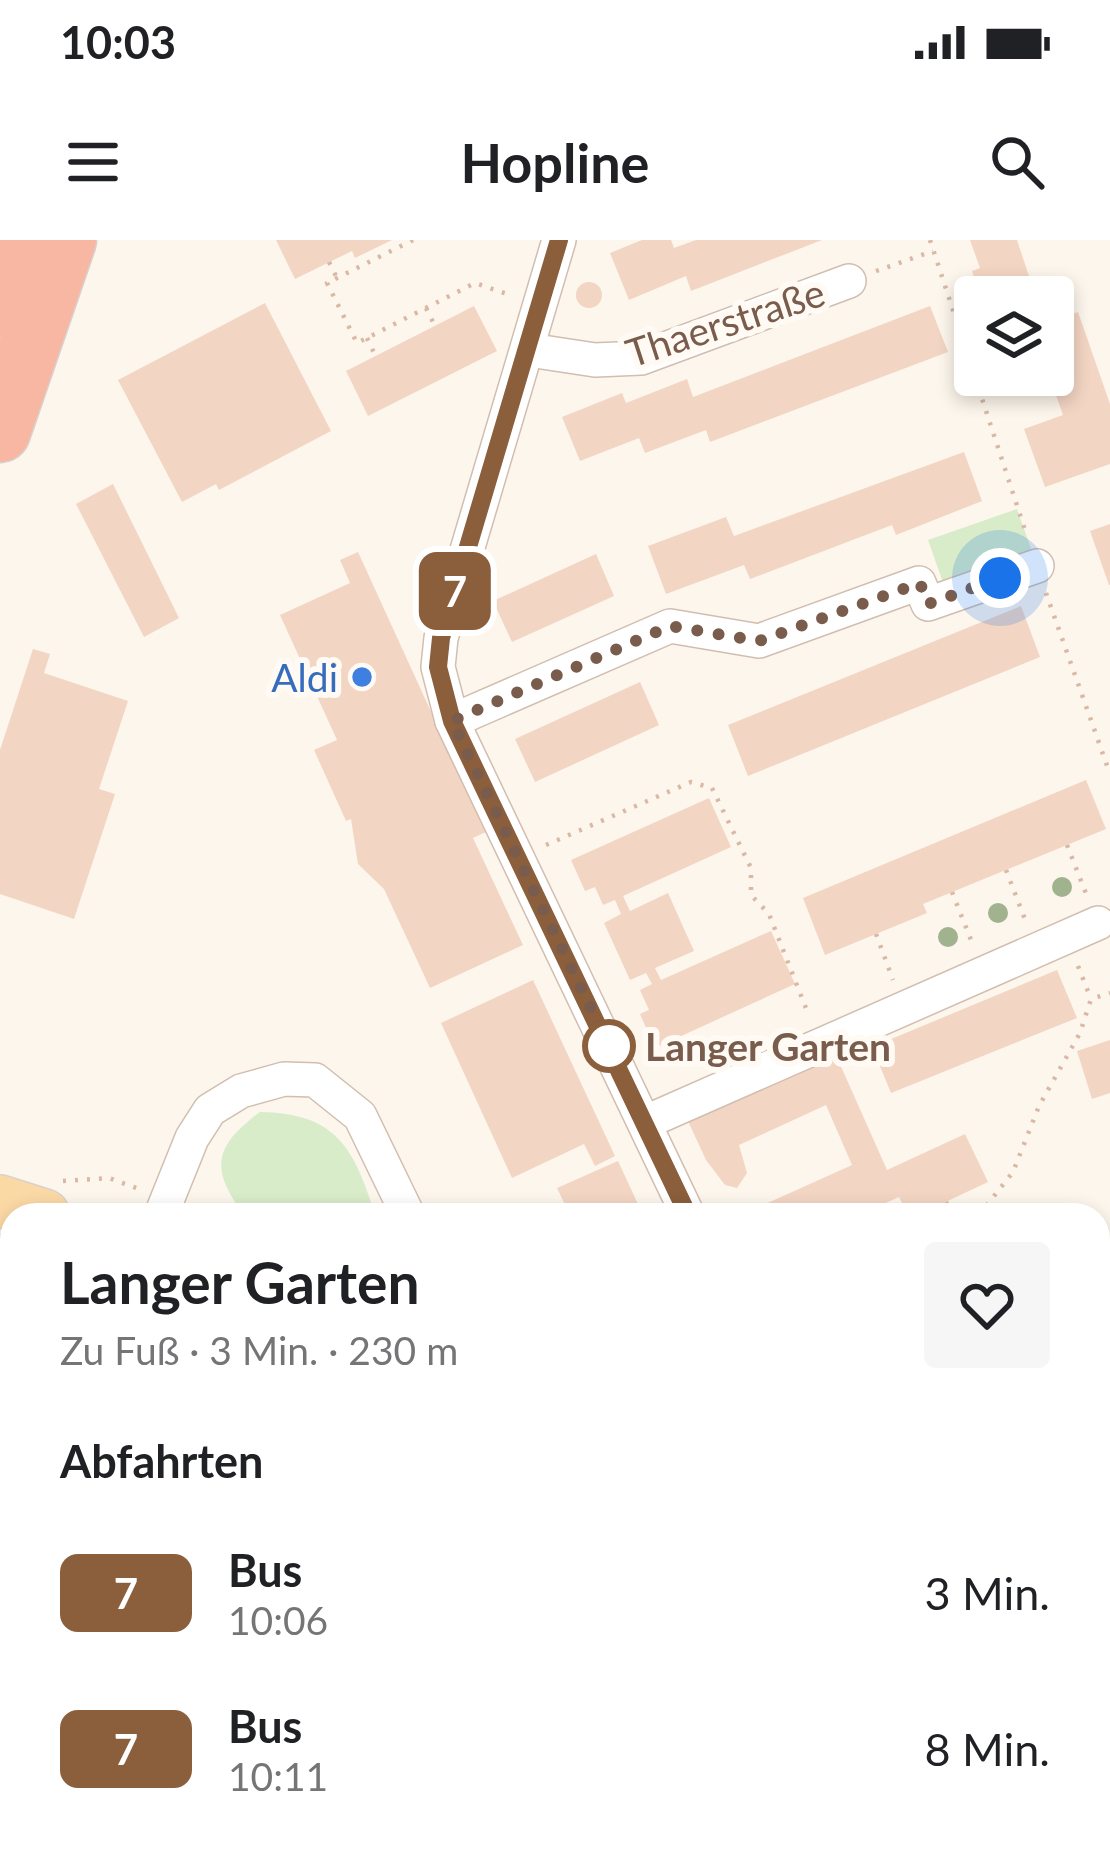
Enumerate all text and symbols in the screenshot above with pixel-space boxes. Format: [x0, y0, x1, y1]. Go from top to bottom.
text: 10:03 [60, 15, 176, 69]
icon: menu [60, 129, 126, 195]
icon: search [984, 129, 1050, 195]
text: Hopline [461, 130, 649, 195]
street label: Thaerstraße [620, 268, 830, 376]
map controls [954, 276, 1074, 396]
button: layers [954, 276, 1074, 396]
your location [970, 548, 1030, 608]
line badge: 7 [416, 552, 494, 630]
text: 7 [443, 566, 467, 616]
place label: Aldi [271, 654, 338, 700]
marker: Aldi [349, 664, 375, 690]
marker: Langer Garten [584, 1021, 634, 1071]
place label: Langer Garten [645, 1023, 891, 1069]
button: heart [924, 1242, 1050, 1368]
text: Langer Garten [60, 1248, 420, 1316]
text: Zu Fuß · 3 Min. · 230 m [60, 1327, 458, 1373]
text: Abfahrten [60, 1434, 263, 1488]
text: Bus [228, 1543, 302, 1597]
text: 3 Min. [924, 1566, 1050, 1620]
text: 7 [114, 1568, 138, 1618]
text: 10:06 [228, 1597, 328, 1643]
text: Bus [228, 1699, 302, 1753]
text: 8 Min. [924, 1722, 1050, 1776]
text: 7 [114, 1724, 138, 1774]
text: 10:11 [228, 1753, 328, 1799]

